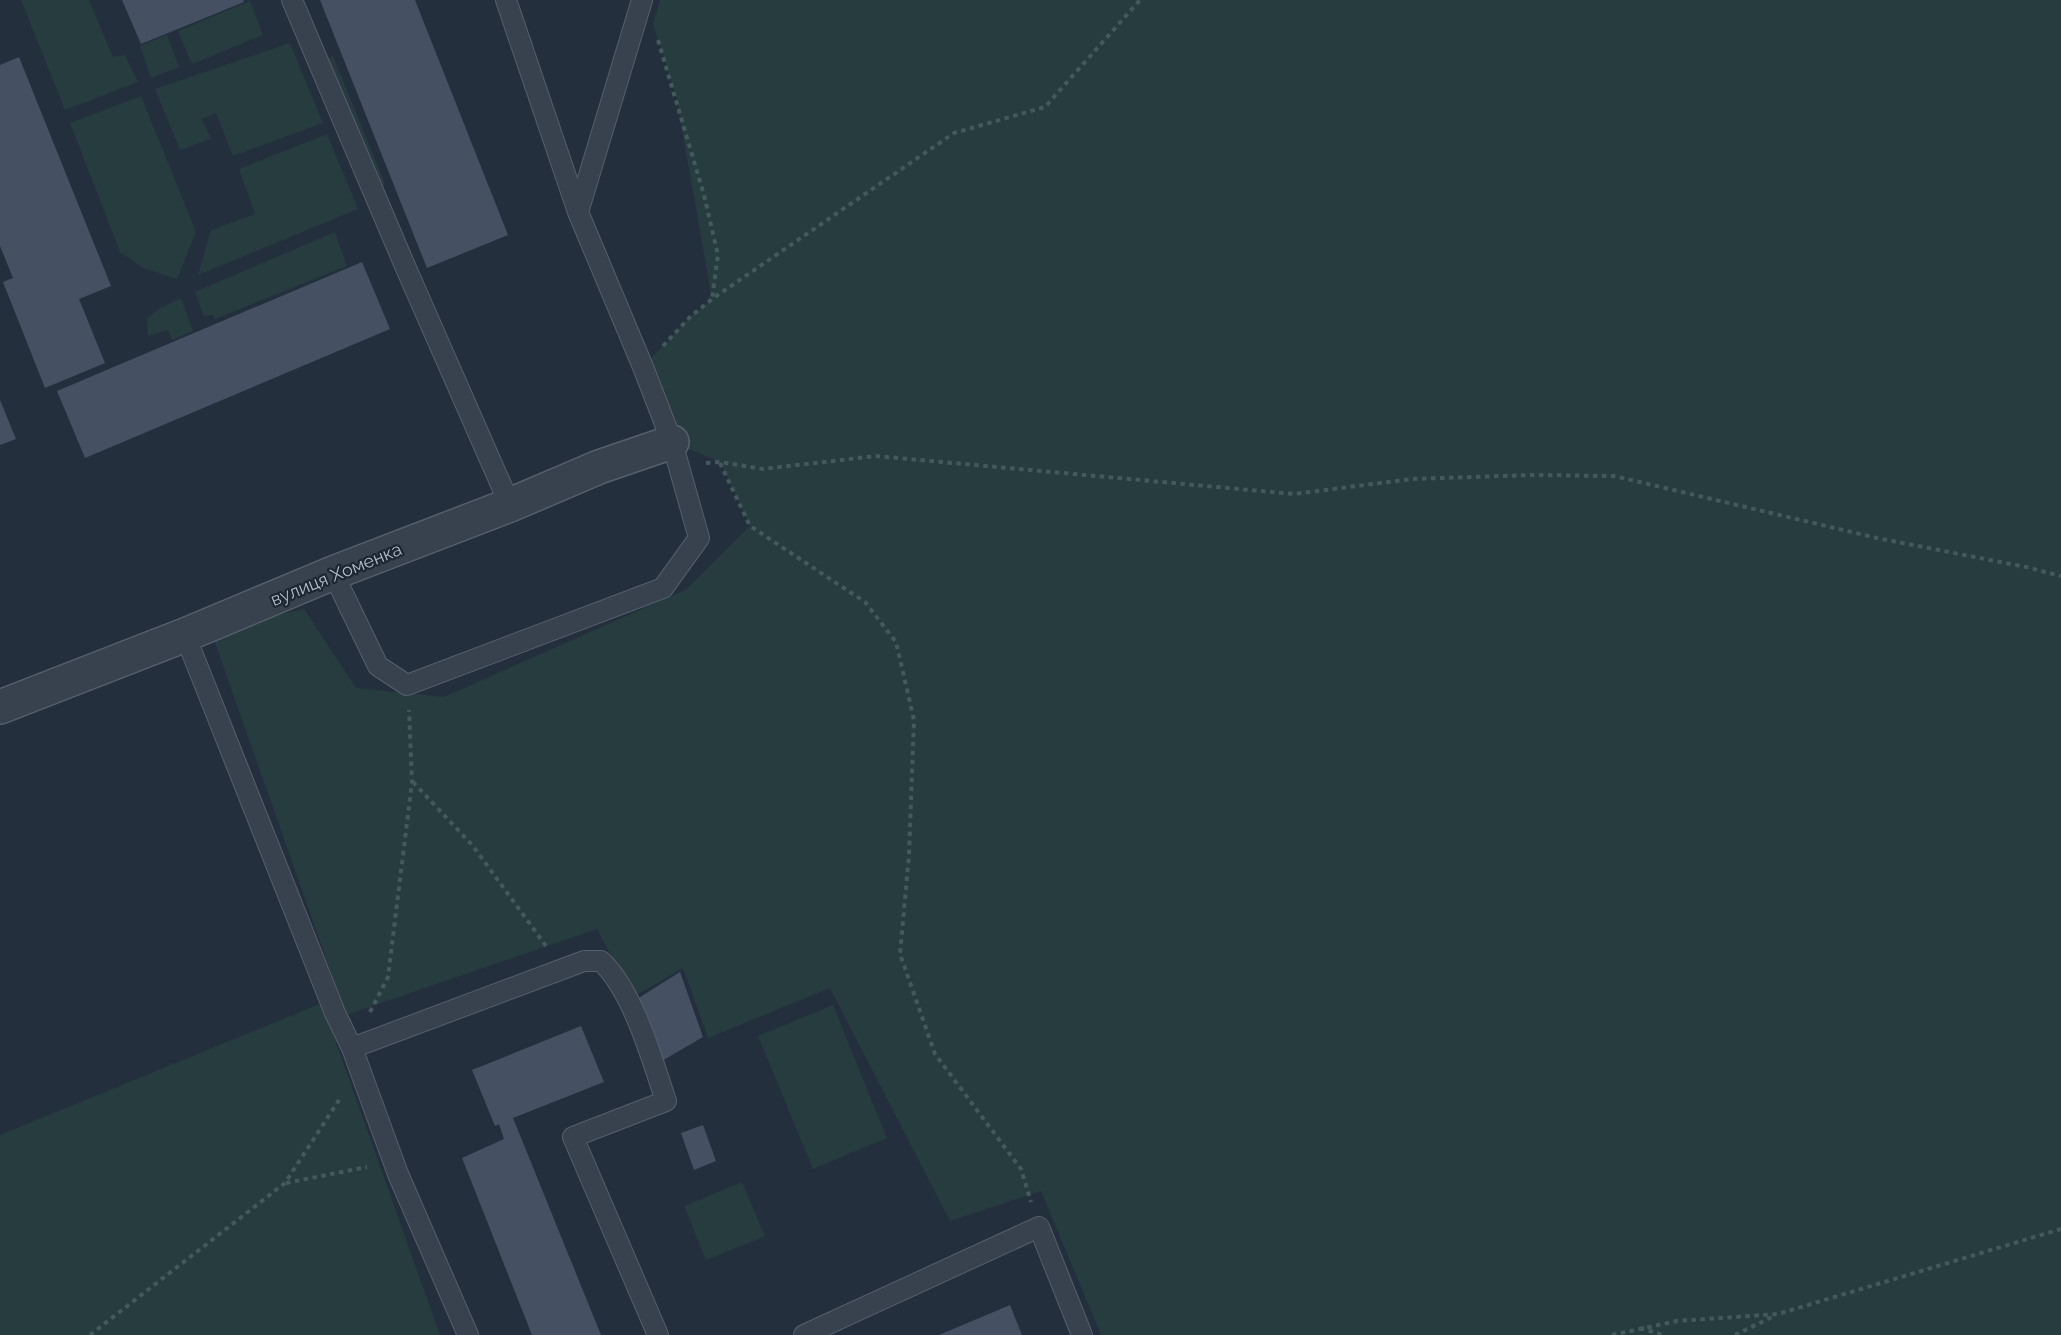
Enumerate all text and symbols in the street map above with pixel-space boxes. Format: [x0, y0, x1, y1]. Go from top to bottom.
street label: вулиця Хоменка [267, 538, 405, 610]

